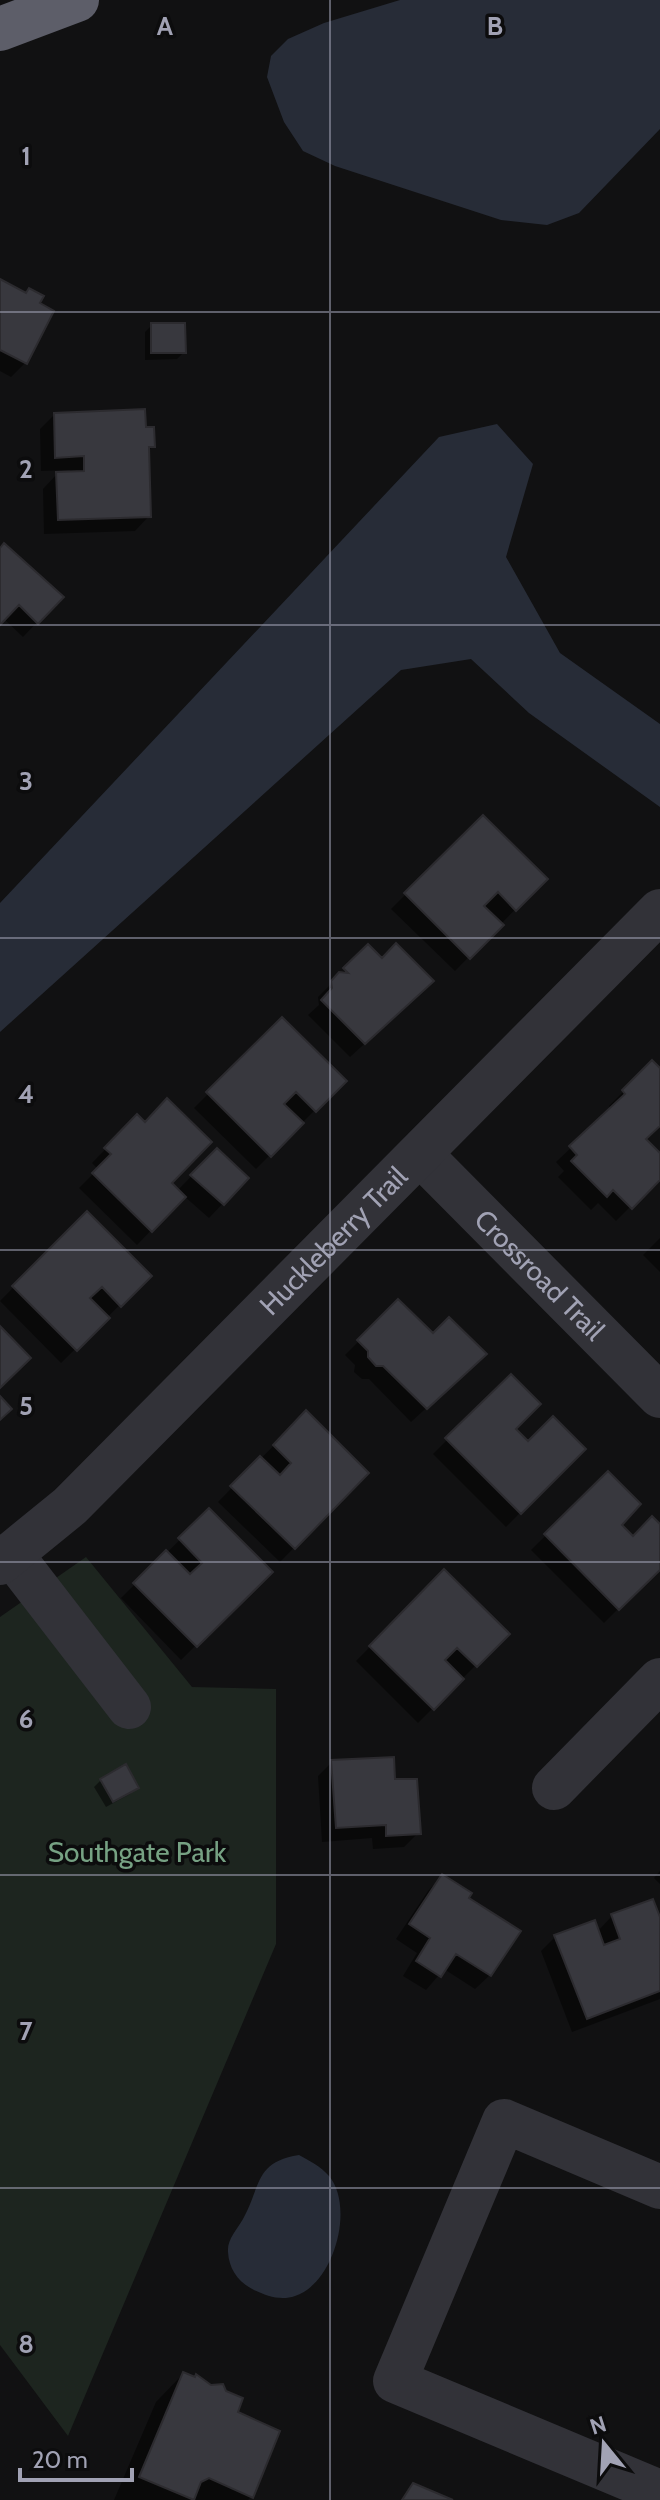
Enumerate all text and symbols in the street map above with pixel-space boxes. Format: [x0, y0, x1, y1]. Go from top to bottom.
text: A [157, 10, 174, 42]
text: B [487, 10, 503, 42]
text: 1 [21, 140, 31, 172]
text: 2 [19, 453, 33, 485]
text: 3 [19, 765, 33, 797]
text: 4 [18, 1078, 34, 1110]
street label: Huckleberry Trail [252, 1159, 414, 1322]
street label: Crossroad Trail [468, 1202, 612, 1347]
text: 5 [19, 1390, 33, 1422]
text: 6 [19, 1703, 33, 1735]
park label: Southgate Park [48, 1835, 227, 1869]
text: 7 [19, 2015, 33, 2047]
text: 8 [18, 2328, 34, 2360]
north arrow [564, 2404, 644, 2484]
text: N [586, 2410, 610, 2441]
scale bar [20, 2432, 132, 2482]
text: 20 m [32, 2445, 88, 2474]

